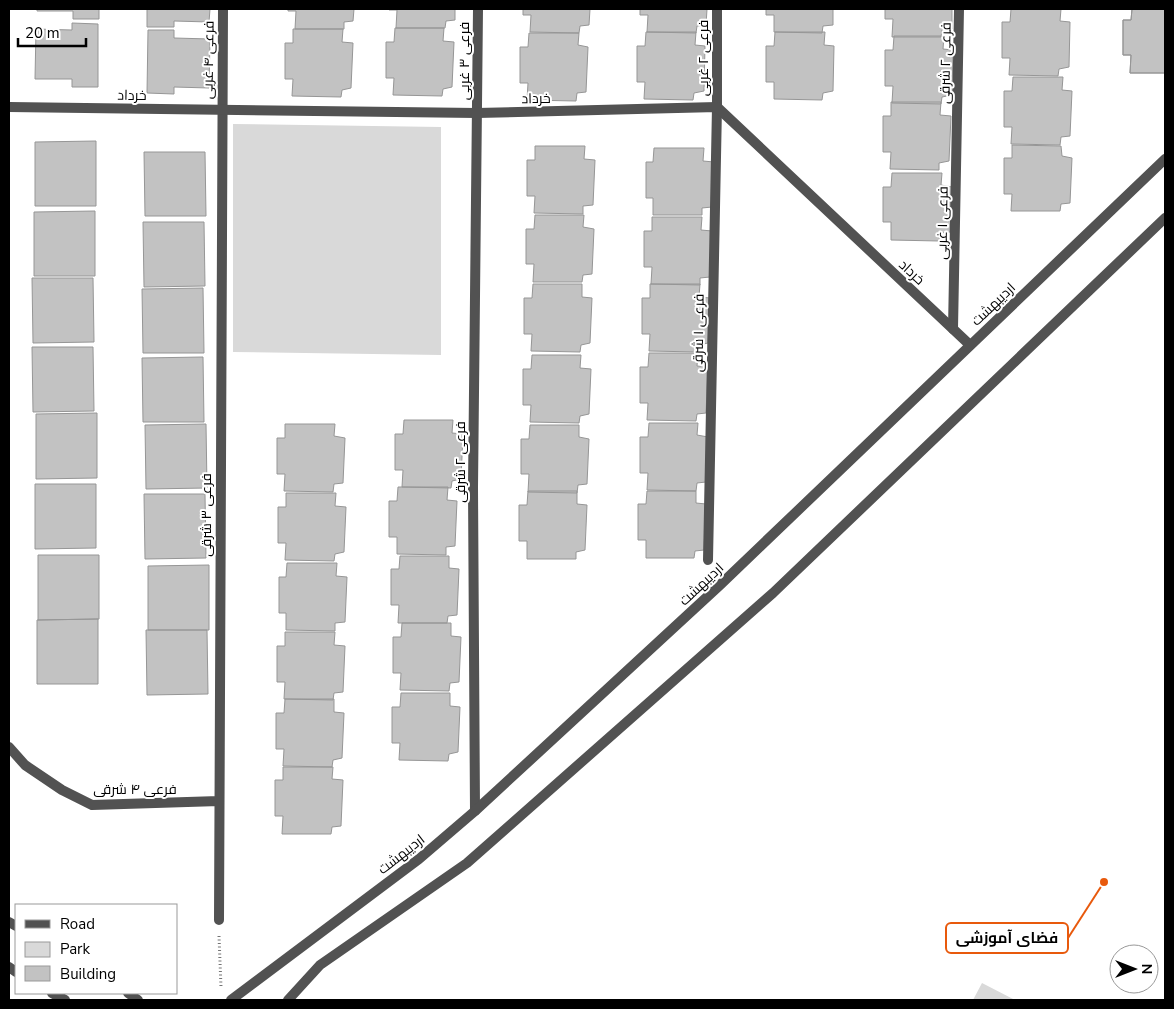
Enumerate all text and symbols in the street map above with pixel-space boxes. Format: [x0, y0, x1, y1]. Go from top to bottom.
scale bar [18, 15, 85, 47]
street label: فرعی ۲ غربی [694, 20, 713, 96]
street label: فرعی ۴ غربی [198, 21, 219, 99]
street label: فرعی ۳ غربی [455, 22, 474, 100]
street label: فرعی ۲ شرقی [935, 22, 956, 104]
text: 20 m [25, 23, 60, 43]
street label: خرداد [117, 86, 147, 105]
street label: خرداد [521, 89, 551, 108]
street label: فرعی ۱ غربی [932, 186, 953, 260]
street label: خرداد [894, 255, 929, 289]
street label: اردیبهشت [967, 278, 1020, 330]
street label: فرعی ۱ شرقی [688, 294, 709, 372]
street label: فرعی ۲ شرقی [451, 421, 470, 503]
street label: فرعی ۳ شرقی [197, 473, 216, 557]
street label: اردیبهشت [675, 559, 728, 610]
street label: فرعی ۴ شرقی [93, 780, 177, 799]
street label: اردیبهشت [374, 830, 429, 879]
legend [15, 904, 178, 994]
text: Road [60, 914, 95, 934]
callout: فضای آموزشی [946, 923, 1068, 953]
text: فضای آموزشی [956, 928, 1058, 948]
text: Park [60, 939, 90, 959]
north arrow [1109, 944, 1159, 994]
text: Building [60, 964, 116, 984]
text: N [1137, 964, 1156, 974]

